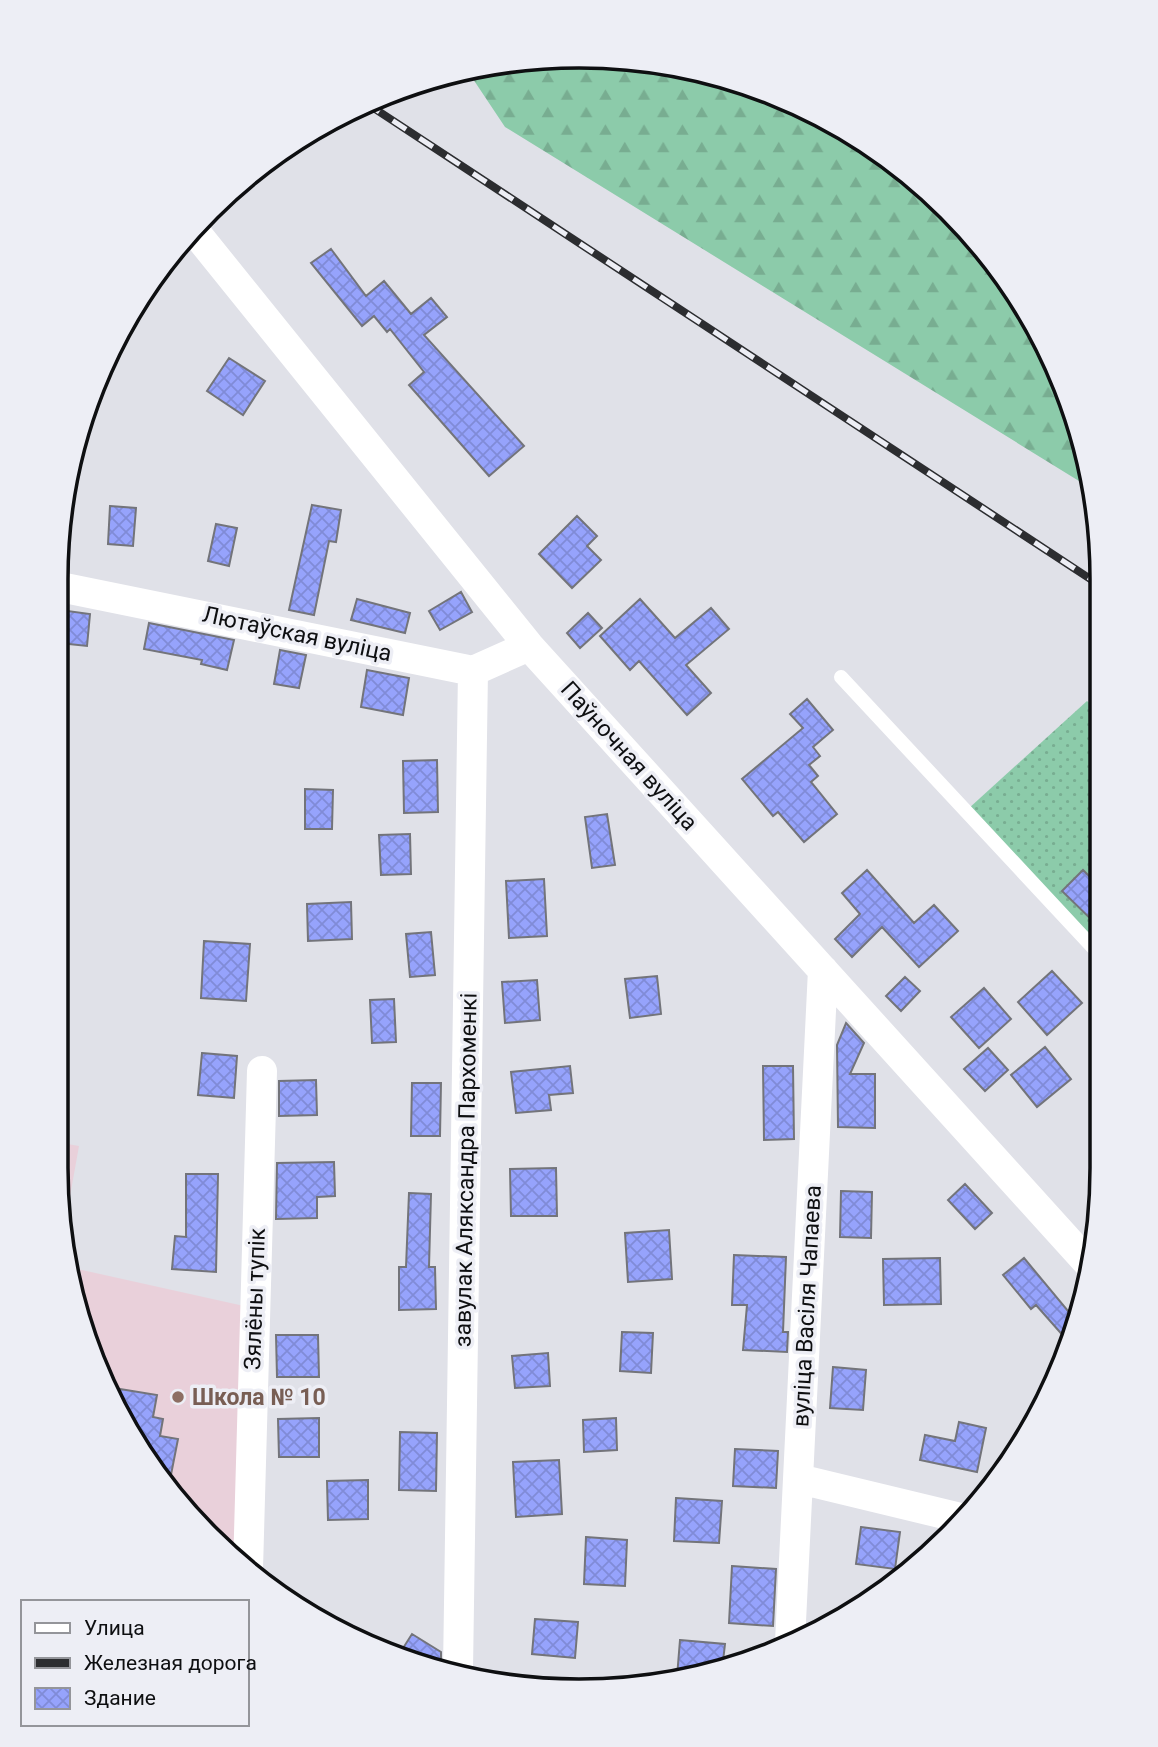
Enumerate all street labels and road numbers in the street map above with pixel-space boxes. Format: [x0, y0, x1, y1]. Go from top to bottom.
street label: Лютаўская вуліца [200, 601, 394, 667]
street label: Паўночная вуліца [555, 676, 703, 836]
street label: завулак Аляксандра Пархоменкі [449, 993, 483, 1347]
street label: вуліца Васіля Чапаева [787, 1184, 827, 1428]
street label: Зялёны тупік [239, 1227, 271, 1370]

